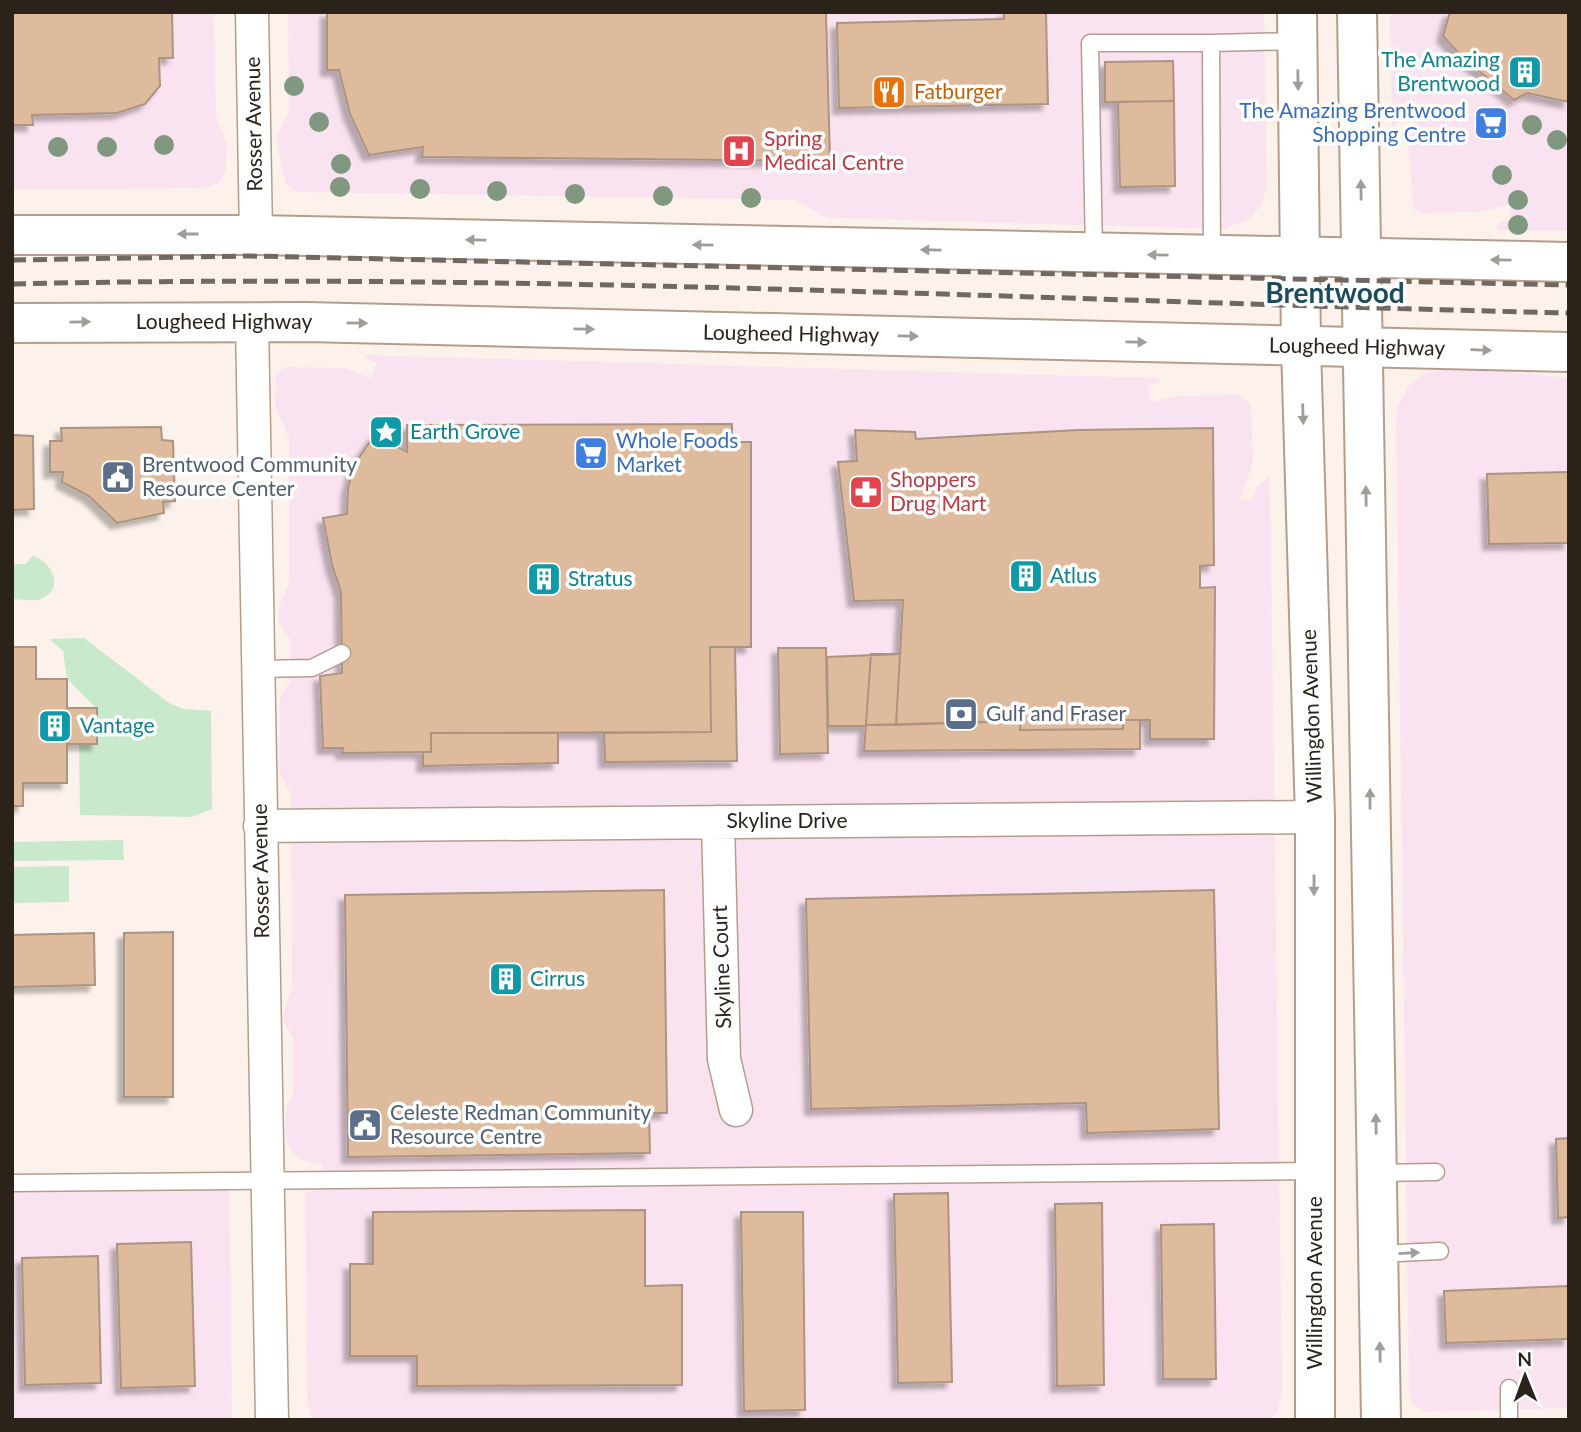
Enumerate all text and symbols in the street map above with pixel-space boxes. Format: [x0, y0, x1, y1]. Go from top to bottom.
place label: The Amazing Brentwood [1381, 46, 1500, 95]
building icon: The Amazing Brentwood [1506, 53, 1544, 91]
street label: Rosser Avenue [239, 56, 266, 192]
one-way arrow [1292, 70, 1304, 92]
restaurant icon: Fatburger [870, 73, 908, 111]
place label: Fatburger [914, 78, 1003, 103]
place label: The Amazing Brentwood Shopping Centre [1239, 97, 1466, 146]
supermarket icon: The Amazing Brentwood Shopping Centre [1472, 104, 1510, 142]
place label: Spring Medical Centre [764, 125, 904, 174]
hospital icon: Spring Medical Centre [720, 132, 758, 170]
one-way arrow [1355, 179, 1367, 201]
one-way arrow [177, 228, 199, 240]
one-way arrow [465, 234, 487, 246]
one-way arrow [692, 239, 714, 250]
one-way arrow [919, 244, 941, 256]
one-way arrow [1147, 249, 1169, 261]
one-way arrow [1489, 255, 1511, 266]
district label: Brentwood [1265, 275, 1405, 309]
street label: Lougheed Highway [136, 308, 312, 333]
one-way arrow [70, 317, 92, 328]
one-way arrow [346, 317, 368, 329]
street label: Lougheed Highway [703, 318, 880, 347]
one-way arrow [574, 323, 596, 334]
one-way arrow [897, 331, 919, 342]
street label: Lougheed Highway [1269, 331, 1446, 360]
one-way arrow [1125, 336, 1147, 347]
one-way arrow [1471, 344, 1493, 355]
one-way arrow [1297, 403, 1309, 425]
place icon: Earth Grove [367, 413, 405, 451]
place label: Earth Grove [410, 418, 520, 443]
place label: Whole Foods Market [616, 427, 738, 476]
supermarket icon: Whole Foods Market [572, 434, 610, 472]
place label: Brentwood Community Resource Center [142, 451, 357, 500]
public building icon: Brentwood Community Resource Center [99, 458, 137, 496]
place label: Shoppers Drug Mart [890, 466, 987, 515]
pharmacy icon: Shoppers Drug Mart [847, 473, 885, 511]
one-way arrow [1361, 484, 1372, 506]
building icon: Atlus [1007, 557, 1045, 595]
building icon: Stratus [525, 560, 563, 598]
place label: Atlus [1050, 562, 1097, 587]
place label: Stratus [568, 565, 633, 590]
street label: Willingdon Avenue [1295, 629, 1326, 803]
bank icon: Gulf and Fraser [942, 695, 980, 733]
place label: Gulf and Fraser [986, 700, 1127, 725]
building icon: Vantage [36, 707, 74, 745]
place label: Vantage [80, 712, 155, 737]
one-way arrow [1364, 788, 1376, 810]
street label: Rosser Avenue [246, 803, 273, 939]
street label: Skyline Drive [727, 807, 847, 832]
one-way arrow [1308, 874, 1320, 896]
street label: Skyline Court [706, 904, 735, 1029]
building icon: Cirrus [487, 960, 525, 998]
place label: Cirrus [530, 965, 585, 990]
place label: Celeste Redman Community Resource Centre [390, 1099, 651, 1148]
public building icon: Celeste Redman Community Resource Centre [346, 1106, 384, 1144]
one-way arrow [1370, 1113, 1382, 1135]
street label: Willingdon Avenue [1301, 1196, 1326, 1370]
one-way arrow [1399, 1247, 1421, 1258]
one-way arrow [1374, 1340, 1386, 1362]
north arrow [1490, 1341, 1560, 1411]
text: N [1517, 1347, 1532, 1370]

